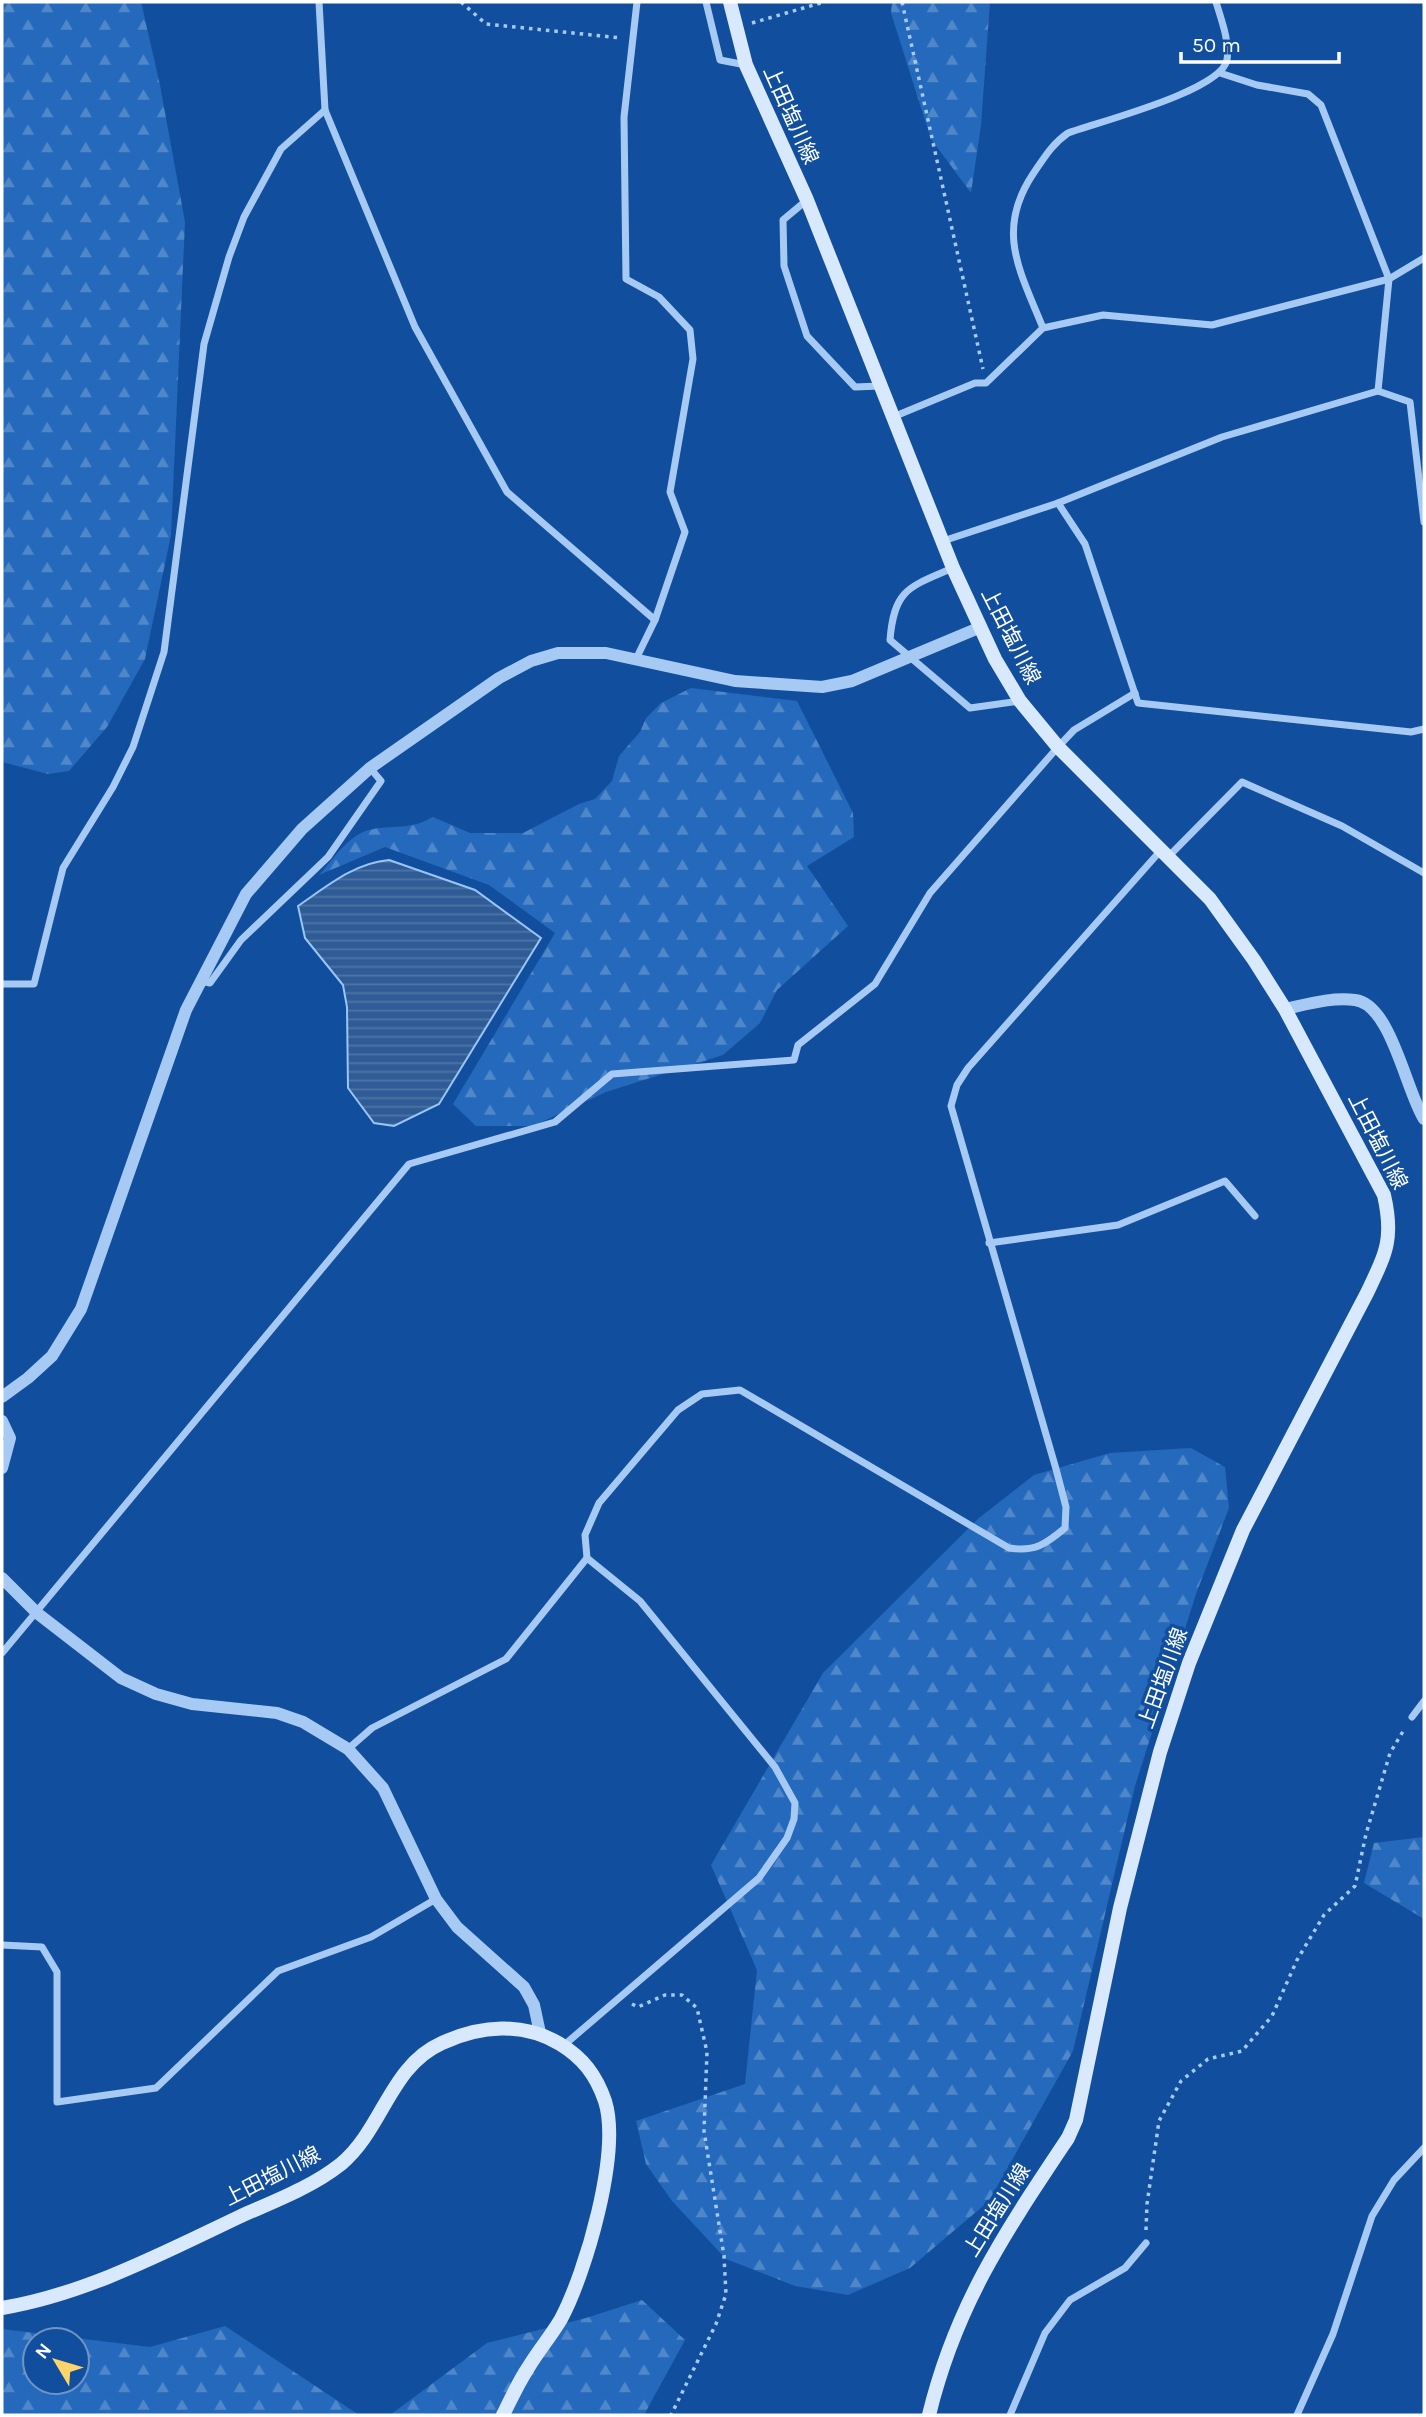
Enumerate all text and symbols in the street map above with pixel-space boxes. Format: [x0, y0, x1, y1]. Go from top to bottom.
scale bar [1181, 21, 1338, 65]
text: 50 m [1192, 33, 1241, 57]
street label: 上田塩川線 [759, 62, 823, 168]
street label: 上田塩川線 [976, 584, 1046, 688]
street label: 上田塩川線 [1343, 1089, 1413, 1193]
street label: 上田塩川線 [1134, 1625, 1192, 1731]
street label: 上田塩川線 [220, 2141, 324, 2211]
street label: 上田塩川線 [959, 2159, 1035, 2261]
north arrow [21, 2326, 91, 2396]
text: N [31, 2339, 56, 2363]

